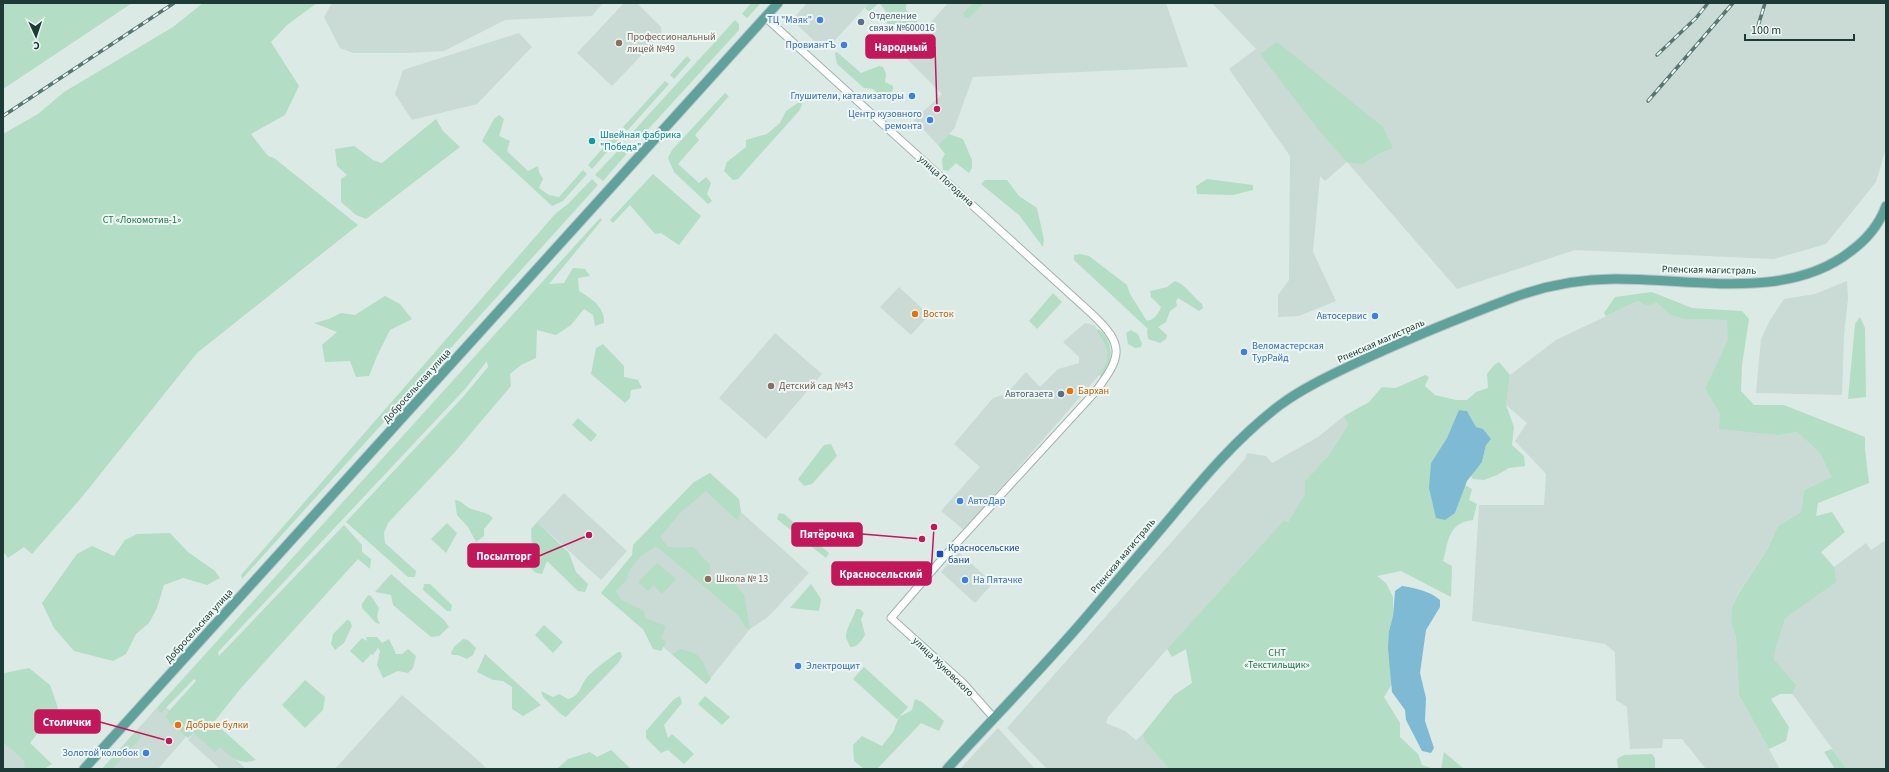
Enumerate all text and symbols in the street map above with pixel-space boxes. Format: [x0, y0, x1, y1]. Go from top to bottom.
place label: Отделение связи №600016 [869, 9, 935, 35]
place label: ТЦ "Маяк" [767, 13, 812, 27]
marker: ТЦ "Маяк" [815, 15, 825, 25]
north arrow [16, 16, 56, 56]
scale bar [1745, 16, 1854, 42]
marker: Отделение связи №600016 [856, 17, 866, 27]
text: 100 m [1751, 22, 1781, 39]
place label: Профессиональный лицей №49 [627, 30, 716, 56]
callout: Народный [866, 35, 935, 58]
text: С [32, 38, 40, 53]
marker: Профессиональный лицей №49 [614, 38, 624, 48]
place label: ПровиантЪ [786, 38, 836, 52]
marker: ПровиантЪ [839, 40, 849, 50]
text: Народный [875, 40, 928, 55]
place label: Глушители, катализаторы [790, 89, 904, 103]
marker: Глушители, катализаторы [907, 91, 917, 101]
place label: Центр кузовного ремонта [848, 107, 922, 133]
marker: Центр кузовного ремонта [925, 115, 935, 125]
place label: Швейная фабрика "Победа" [600, 128, 681, 154]
marker: Швейная фабрика "Победа" [587, 136, 597, 146]
street label: улица Погодина [915, 152, 977, 210]
park label: СТ «Локомотив-1» [103, 213, 181, 227]
street label: Рпенская магистраль [1662, 262, 1756, 278]
place label: Восток [923, 307, 954, 321]
marker: Восток [910, 309, 920, 319]
place label: Автосервис [1317, 309, 1367, 323]
marker: Автосервис [1370, 311, 1380, 321]
street label: Рпенская магистраль [1335, 315, 1427, 367]
place label: Веломастерская ТурРайд [1252, 339, 1324, 365]
street label: Добросельская улица [380, 346, 454, 426]
marker: Веломастерская ТурРайд [1239, 347, 1249, 357]
place label: Детский сад №43 [779, 379, 853, 393]
marker: Детский сад №43 [766, 381, 776, 391]
place label: Бархан [1078, 384, 1109, 398]
marker: Бархан [1065, 386, 1075, 396]
place label: Автогазета [1005, 387, 1053, 401]
marker: Автогазета [1056, 389, 1066, 399]
place label: АвтоДар [968, 494, 1006, 508]
marker: АвтоДар [955, 496, 965, 506]
street label: Рпенская магистраль [1087, 515, 1159, 597]
callout: Пятёрочка [792, 523, 862, 546]
text: Пятёрочка [800, 527, 854, 542]
place label: Красносельские бани [948, 541, 1020, 567]
callout: Посылторг [468, 544, 539, 567]
text: Посылторг [476, 549, 532, 564]
marker: Красносельские бани [935, 549, 945, 559]
callout: Красносельский [832, 562, 931, 585]
text: Красносельский [840, 567, 922, 582]
place label: Школа № 13 [716, 572, 768, 586]
place label: На Пятачке [973, 573, 1022, 587]
marker: Школа № 13 [703, 574, 713, 584]
marker: На Пятачке [960, 575, 970, 585]
street label: Добросельская улица [162, 586, 236, 666]
street label: улица Жуковского [909, 634, 977, 700]
park label: СНТ «Текстильщик» [1244, 646, 1310, 672]
place label: Электрощит [806, 659, 861, 673]
marker: Электрощит [793, 661, 803, 671]
callout: Столички [35, 710, 100, 733]
text: Столички [43, 715, 91, 730]
place label: Добрые булки [186, 718, 248, 732]
marker: Добрые булки [173, 720, 183, 730]
place label: Золотой колобок [62, 746, 138, 760]
marker: Золотой колобок [141, 748, 151, 758]

